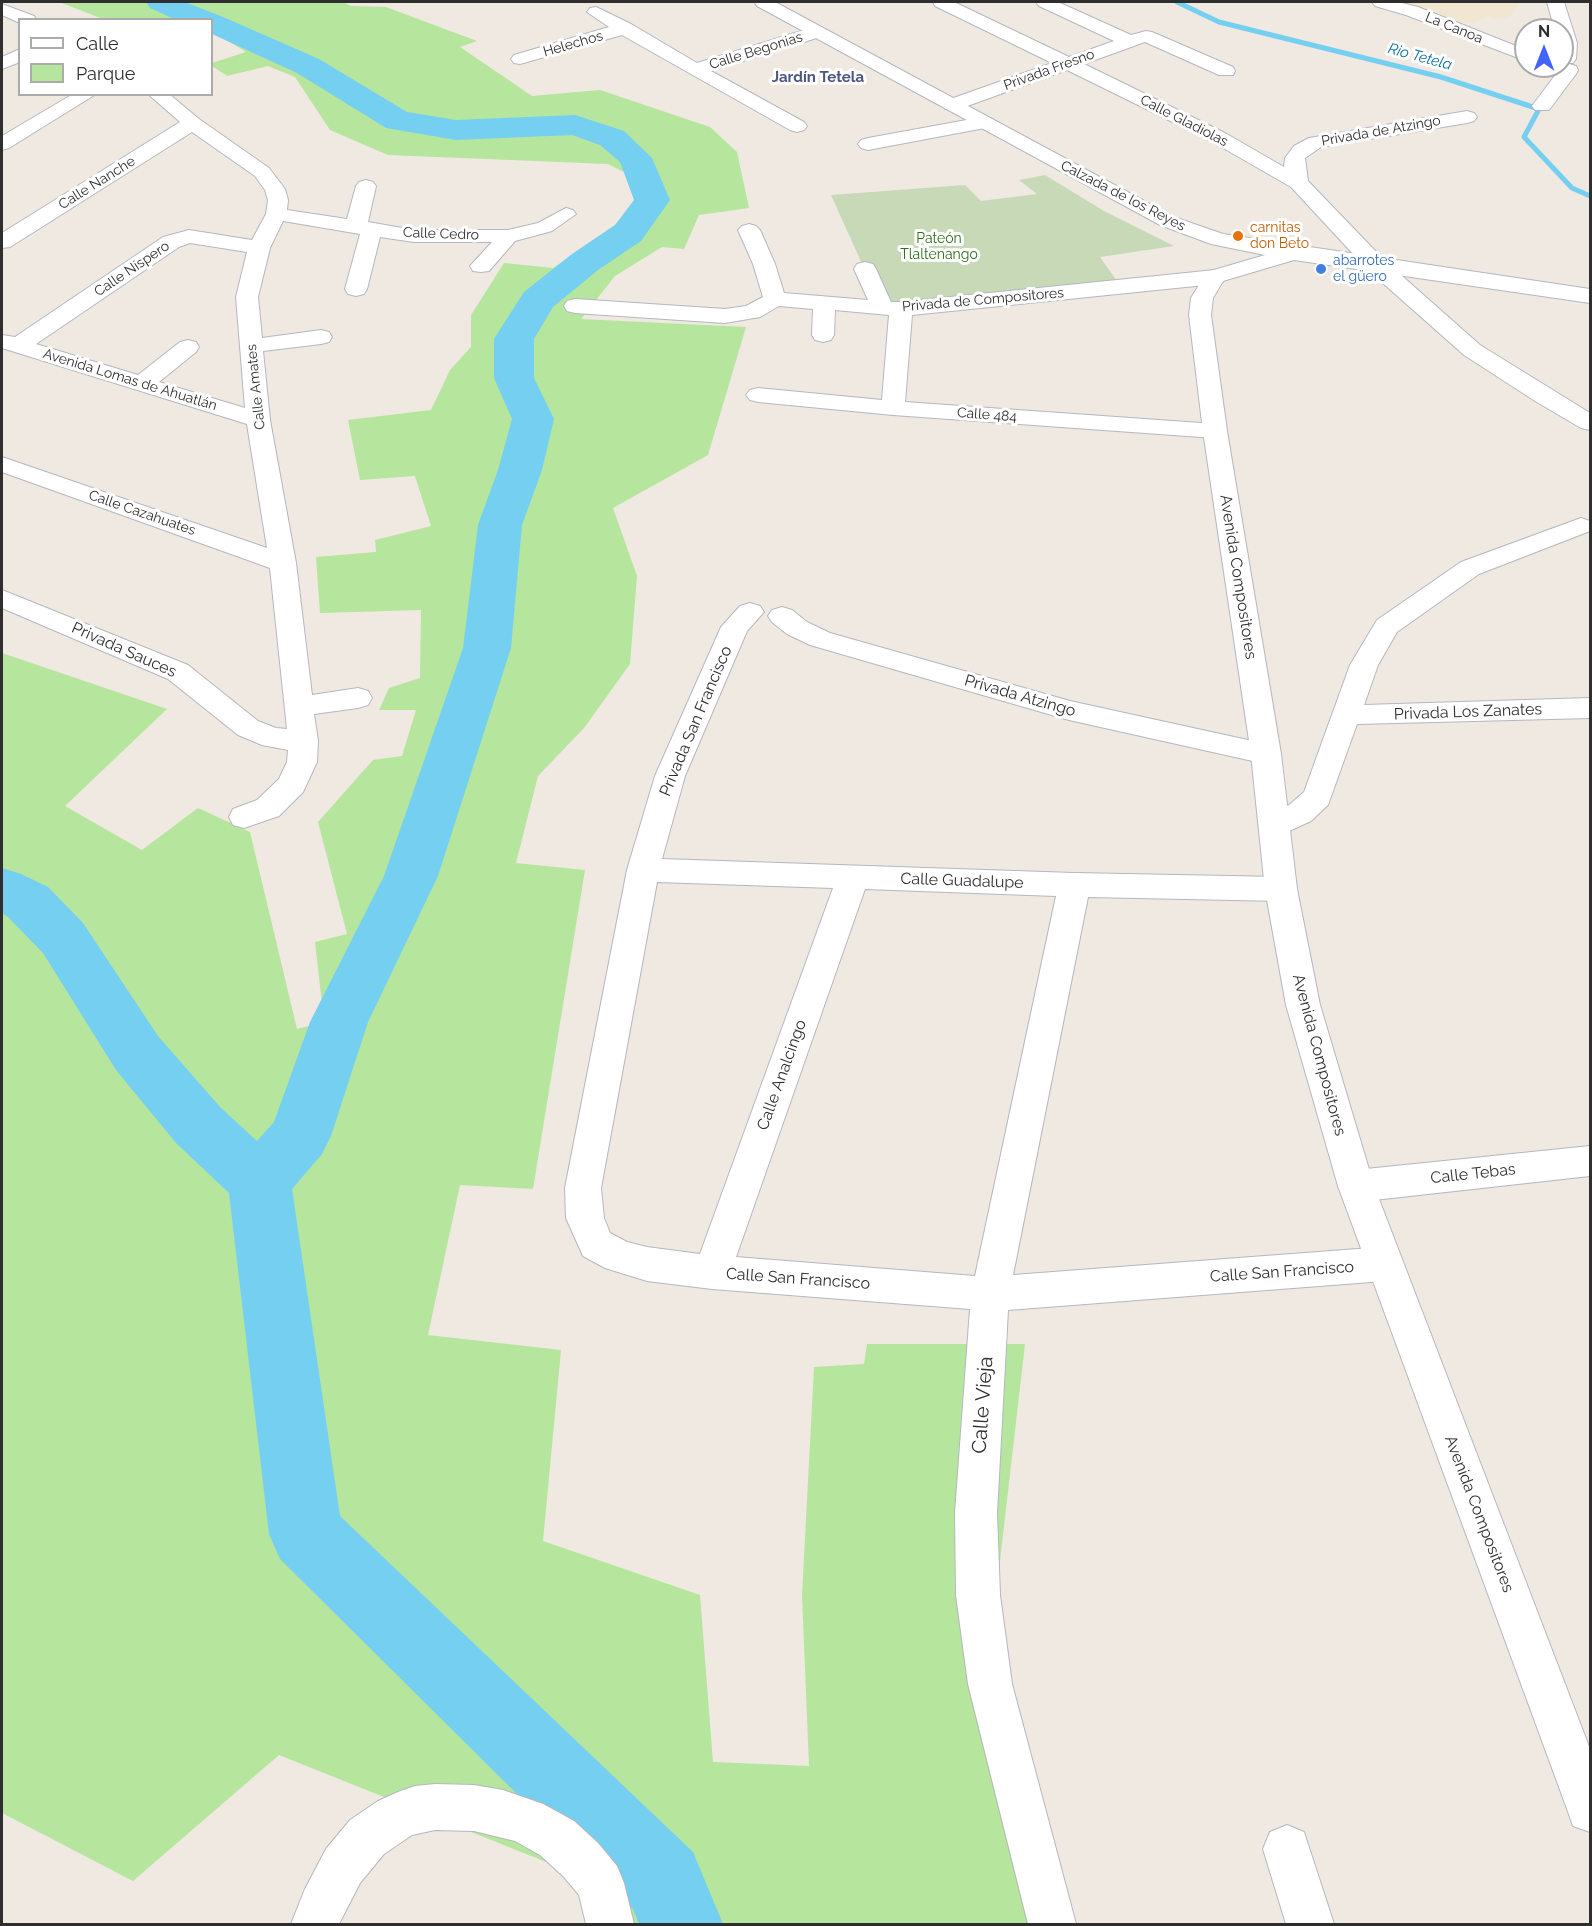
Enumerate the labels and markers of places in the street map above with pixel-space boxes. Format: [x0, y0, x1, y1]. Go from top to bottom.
place label: carnitas don Beto [1250, 220, 1309, 252]
marker: carnitas don Beto [1231, 229, 1245, 243]
place label: abarrotes el güero [1333, 253, 1394, 286]
marker: abarrotes el güero [1314, 262, 1328, 276]

